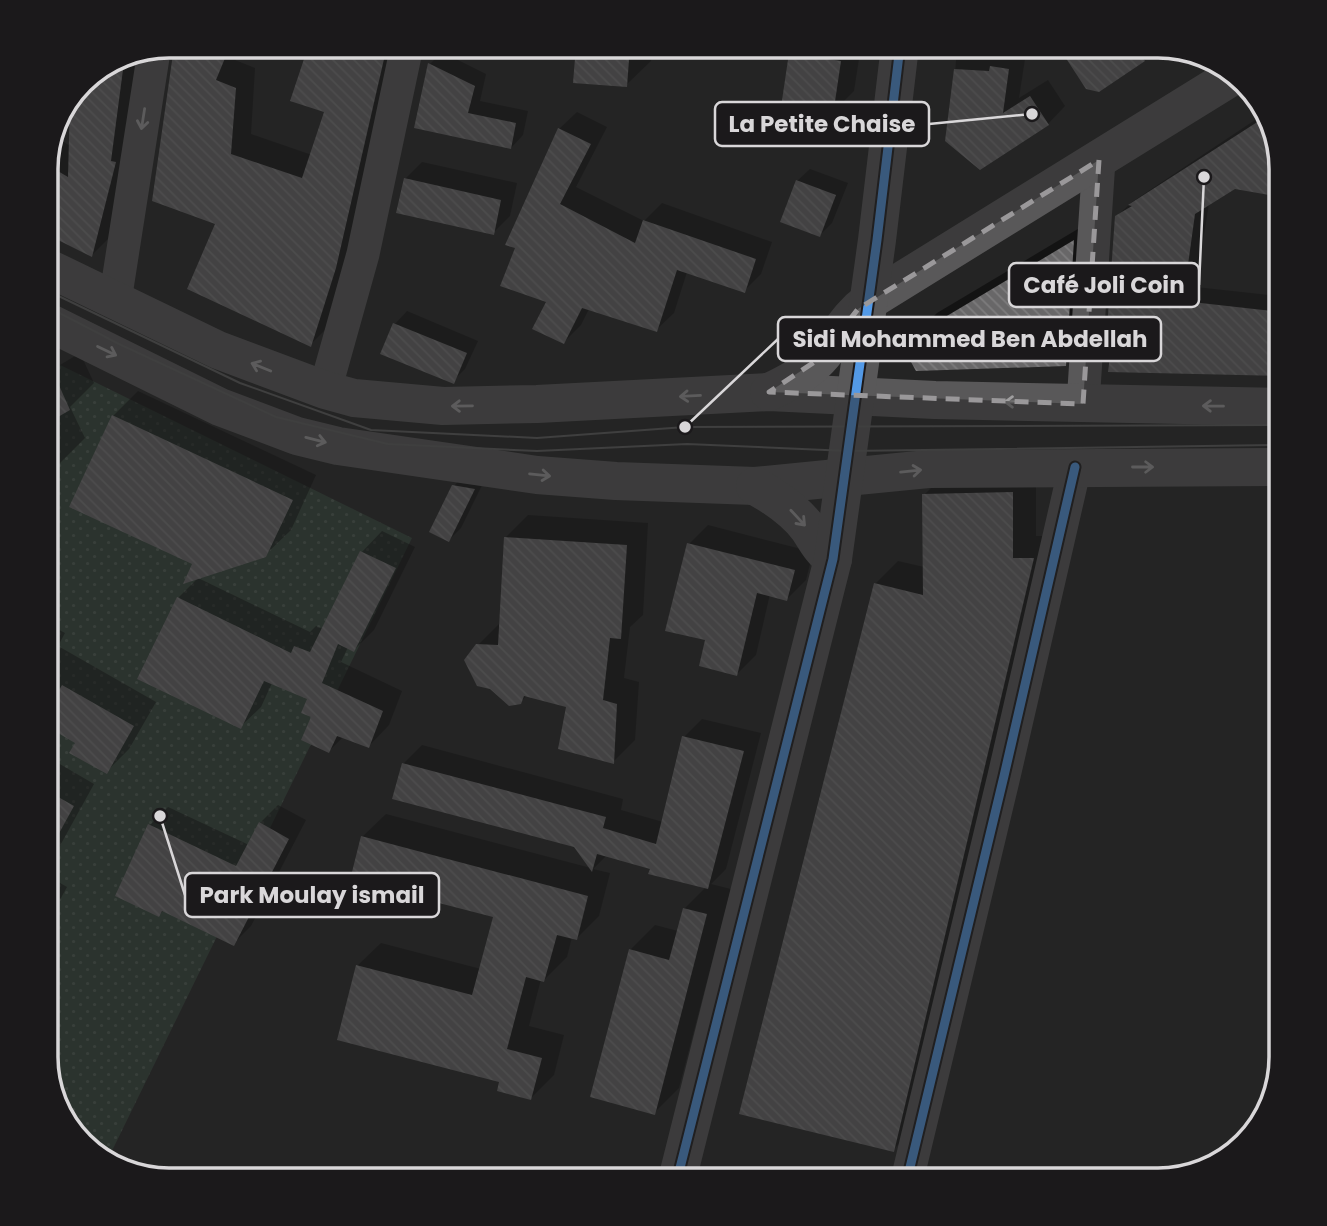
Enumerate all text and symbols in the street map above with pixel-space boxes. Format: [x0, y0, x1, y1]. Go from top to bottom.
callout: La Petite Chaise [715, 102, 929, 146]
one-way arrow [136, 107, 149, 130]
text: La Petite Chaise [729, 108, 915, 140]
callout: Café Joli Coin [1009, 263, 1199, 307]
text: Café Joli Coin [1023, 269, 1185, 301]
callout: Sidi Mohammed Ben Abdellah [778, 317, 1161, 361]
text: Sidi Mohammed Ben Abdellah [792, 323, 1148, 355]
one-way arrow [96, 344, 117, 358]
one-way arrow [251, 360, 272, 373]
one-way arrow [678, 389, 701, 402]
one-way arrow [1003, 395, 1026, 409]
one-way arrow [451, 399, 474, 412]
one-way arrow [1202, 399, 1225, 413]
one-way arrow [304, 434, 327, 447]
one-way arrow [1132, 460, 1155, 474]
one-way arrow [899, 464, 922, 477]
one-way arrow [529, 468, 551, 481]
one-way arrow [790, 509, 806, 527]
callout: Park Moulay ismail [185, 873, 439, 917]
text: Park Moulay ismail [199, 879, 425, 911]

